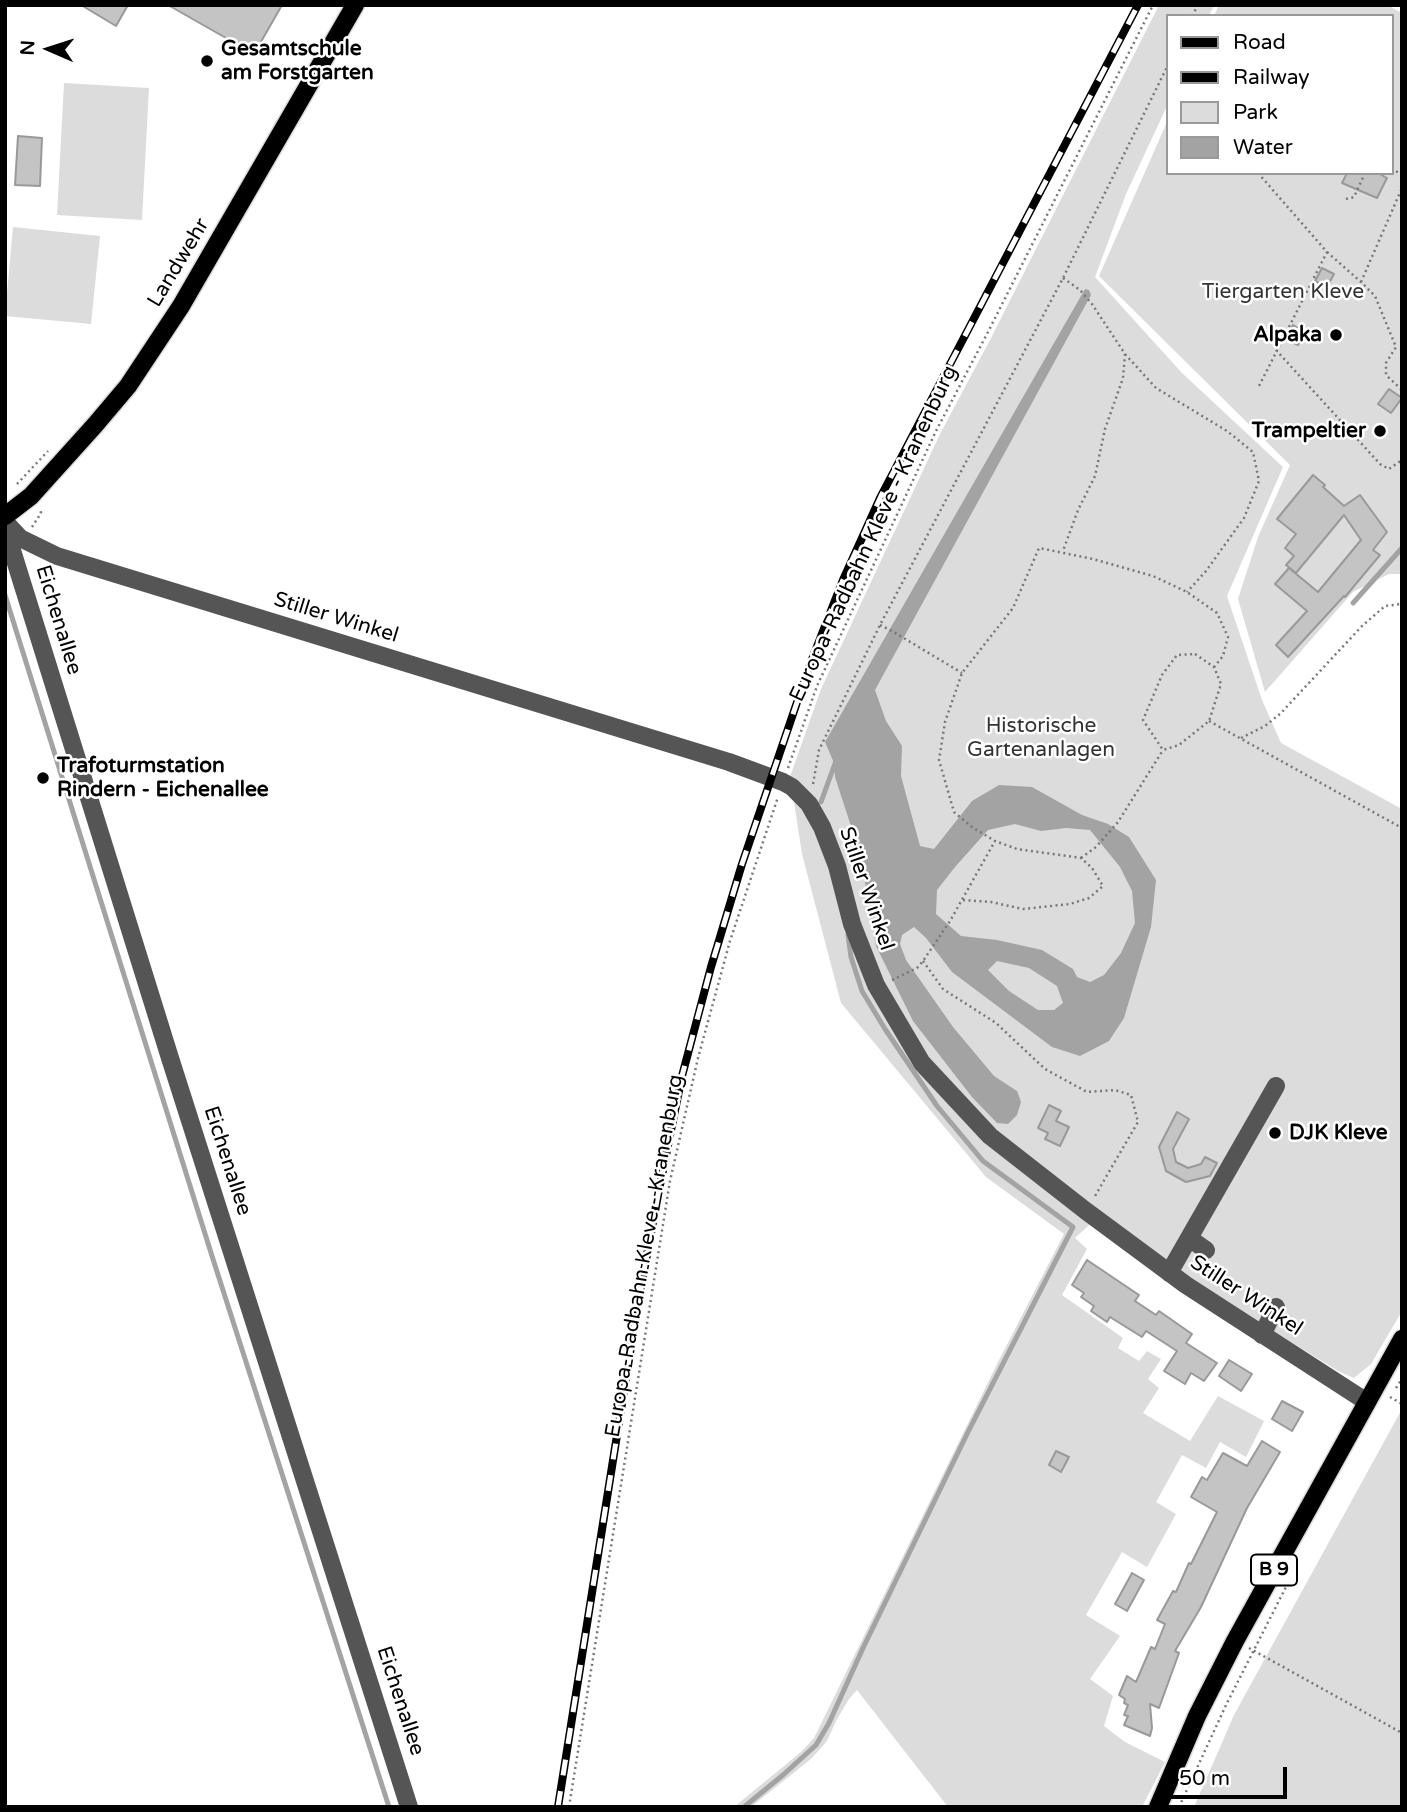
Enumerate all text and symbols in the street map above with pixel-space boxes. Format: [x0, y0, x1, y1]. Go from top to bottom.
north arrow [14, 14, 84, 84]
legend [1166, 14, 1393, 175]
text: Road [1233, 30, 1286, 55]
place label: Gesamtschule am Forstgarten [221, 36, 374, 86]
text: N [17, 40, 39, 56]
marker: Gesamtschule am Forstgarten [199, 53, 215, 69]
text: Railway [1233, 65, 1310, 90]
text: Park [1233, 100, 1278, 125]
text: Water [1233, 135, 1293, 160]
street label: Landwehr [143, 214, 215, 312]
park label: Tiergarten Kleve [1202, 279, 1364, 305]
place label: Alpaka [1253, 322, 1322, 348]
marker: Alpaka [1328, 327, 1344, 343]
street label: Europa-Radbahn Kleve - Kranenburg [785, 362, 963, 706]
place label: Trampeltier [1252, 418, 1366, 444]
marker: Trampeltier [1372, 423, 1388, 439]
street label: Eichenallee [29, 562, 87, 678]
street label: Stiller Winkel [271, 587, 401, 649]
park label: Historische Gartenanlagen [967, 713, 1115, 763]
place label: Trafoturmstation Rindern - Eichenallee [57, 753, 269, 803]
marker: Trafoturmstation Rindern - Eichenallee [35, 770, 51, 786]
street label: Stiller Winkel [833, 824, 899, 954]
street label: Europa-Radbahn Kleve - Kranenburg [601, 1073, 689, 1439]
street label: Eichenallee [198, 1103, 256, 1219]
place label: DJK Kleve [1289, 1120, 1388, 1146]
marker: DJK Kleve [1267, 1125, 1283, 1141]
street label: Stiller Winkel [1185, 1250, 1307, 1342]
road number: B 9 [1251, 1554, 1297, 1586]
street label: Eichenallee [371, 1643, 429, 1759]
scale bar [1169, 1752, 1290, 1796]
text: 50 m [1179, 1766, 1230, 1791]

